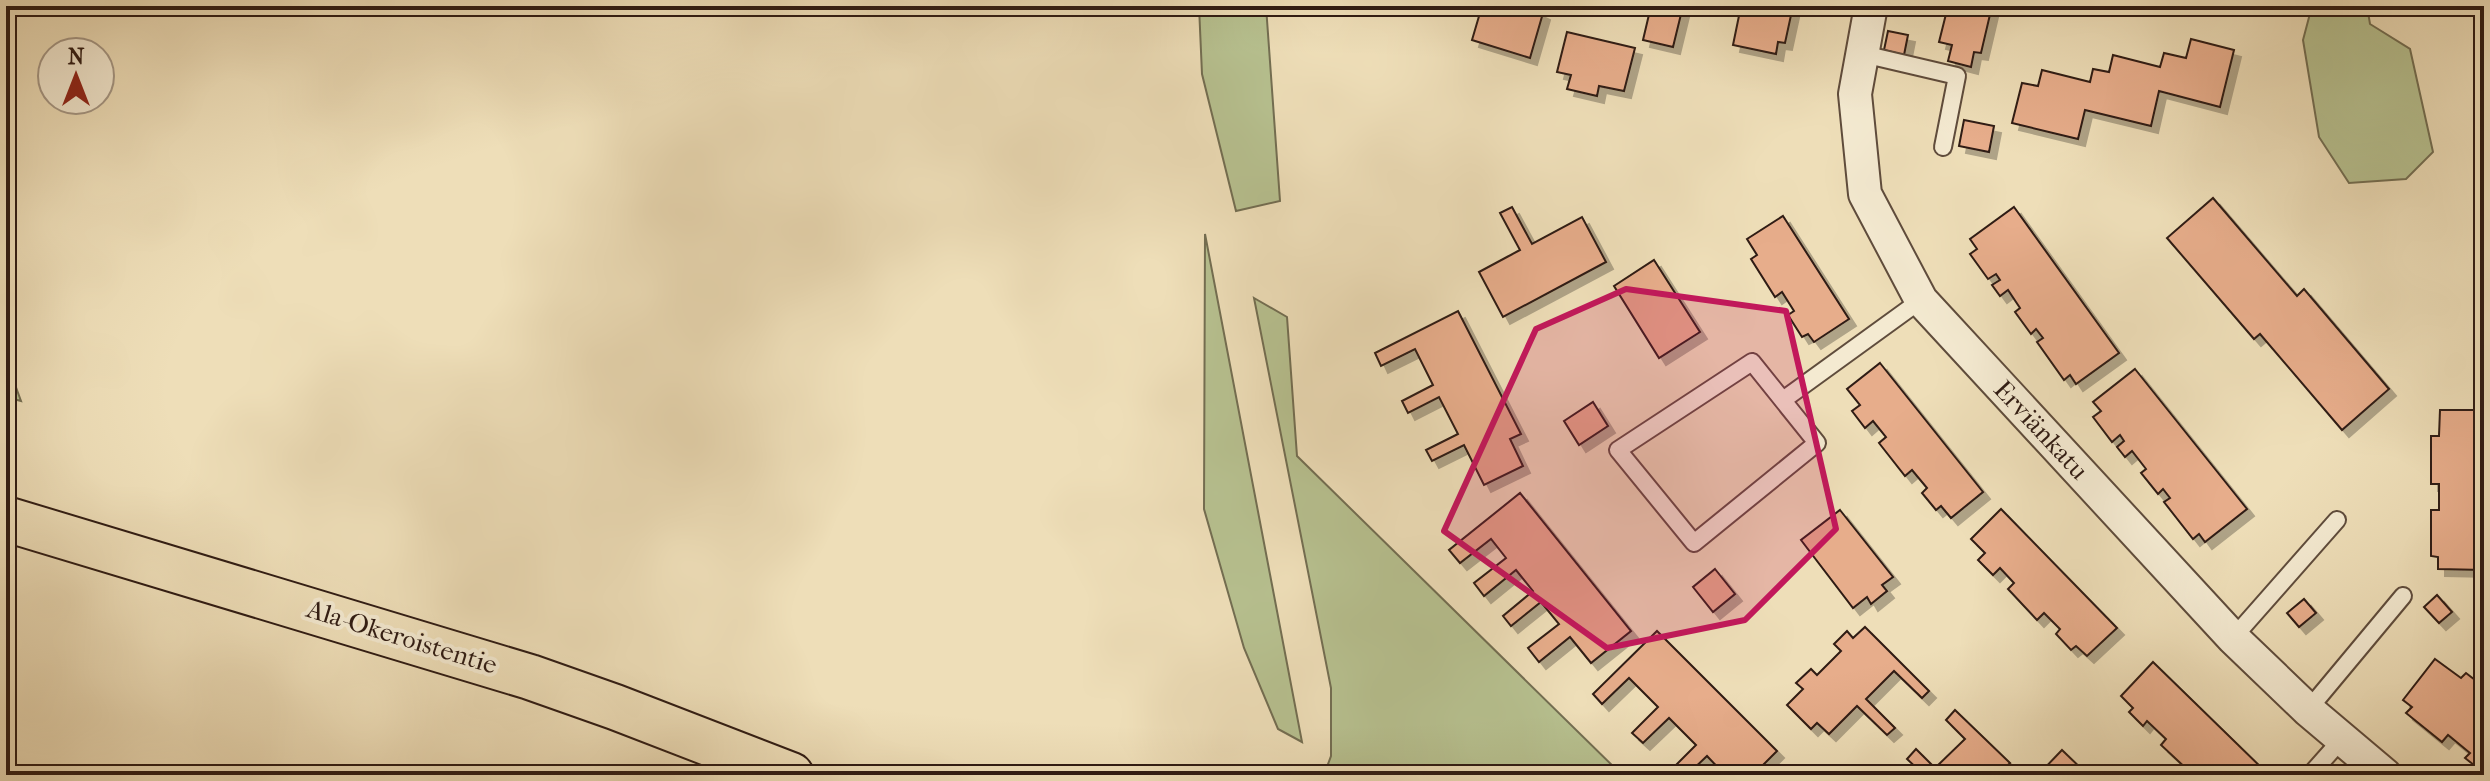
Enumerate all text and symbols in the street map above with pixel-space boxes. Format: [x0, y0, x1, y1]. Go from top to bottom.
north arrow [36, 36, 116, 116]
text: N [68, 44, 85, 70]
street label: Erviänkatu [1987, 374, 2095, 486]
street label: Ala-Okeroistentie [302, 593, 501, 681]

